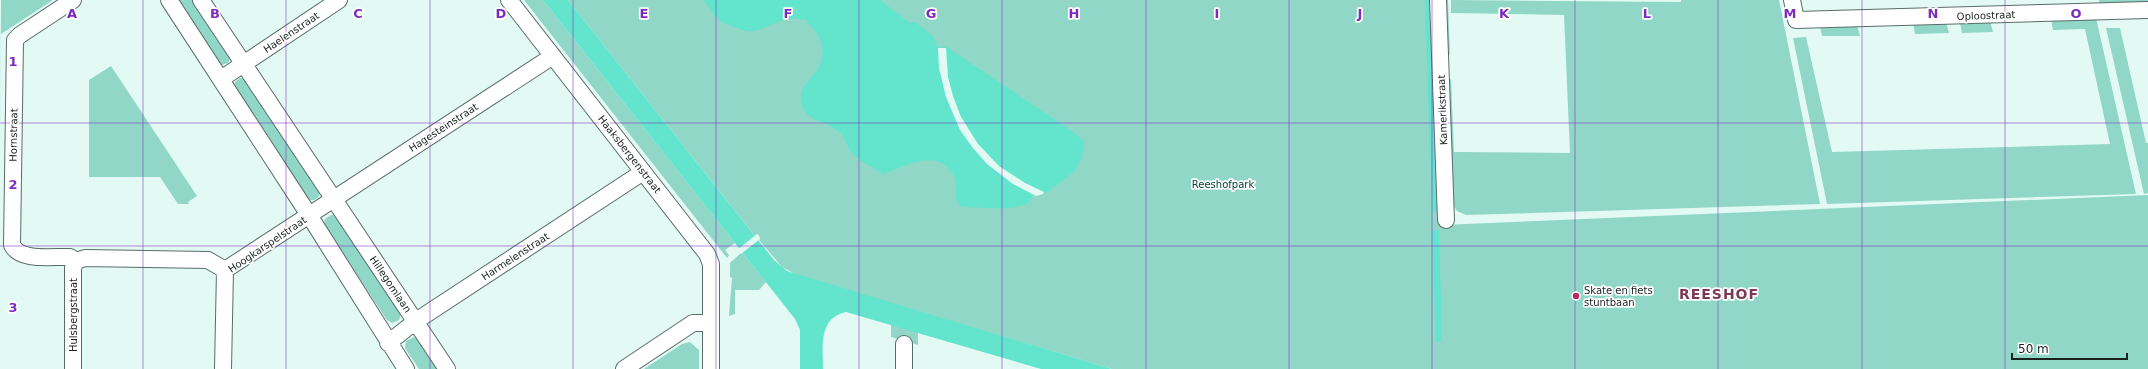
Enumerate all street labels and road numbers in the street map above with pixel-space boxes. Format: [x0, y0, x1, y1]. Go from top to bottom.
street label: Oploostraat [1957, 9, 2016, 22]
street label: Haelenstraat [261, 10, 321, 55]
street label: Kamerikstraat [1436, 74, 1449, 145]
street label: Hagesteinstraat [407, 101, 480, 154]
street label: Hornstraat [8, 108, 19, 162]
street label: Haaksbergenstraat [596, 113, 663, 195]
street label: Hoogkarspelstraat [226, 214, 308, 275]
street label: Harmelenstraat [479, 230, 551, 282]
street label: Hillegomlaan [368, 254, 413, 315]
street label: Hulsbergstraat [68, 278, 79, 352]

